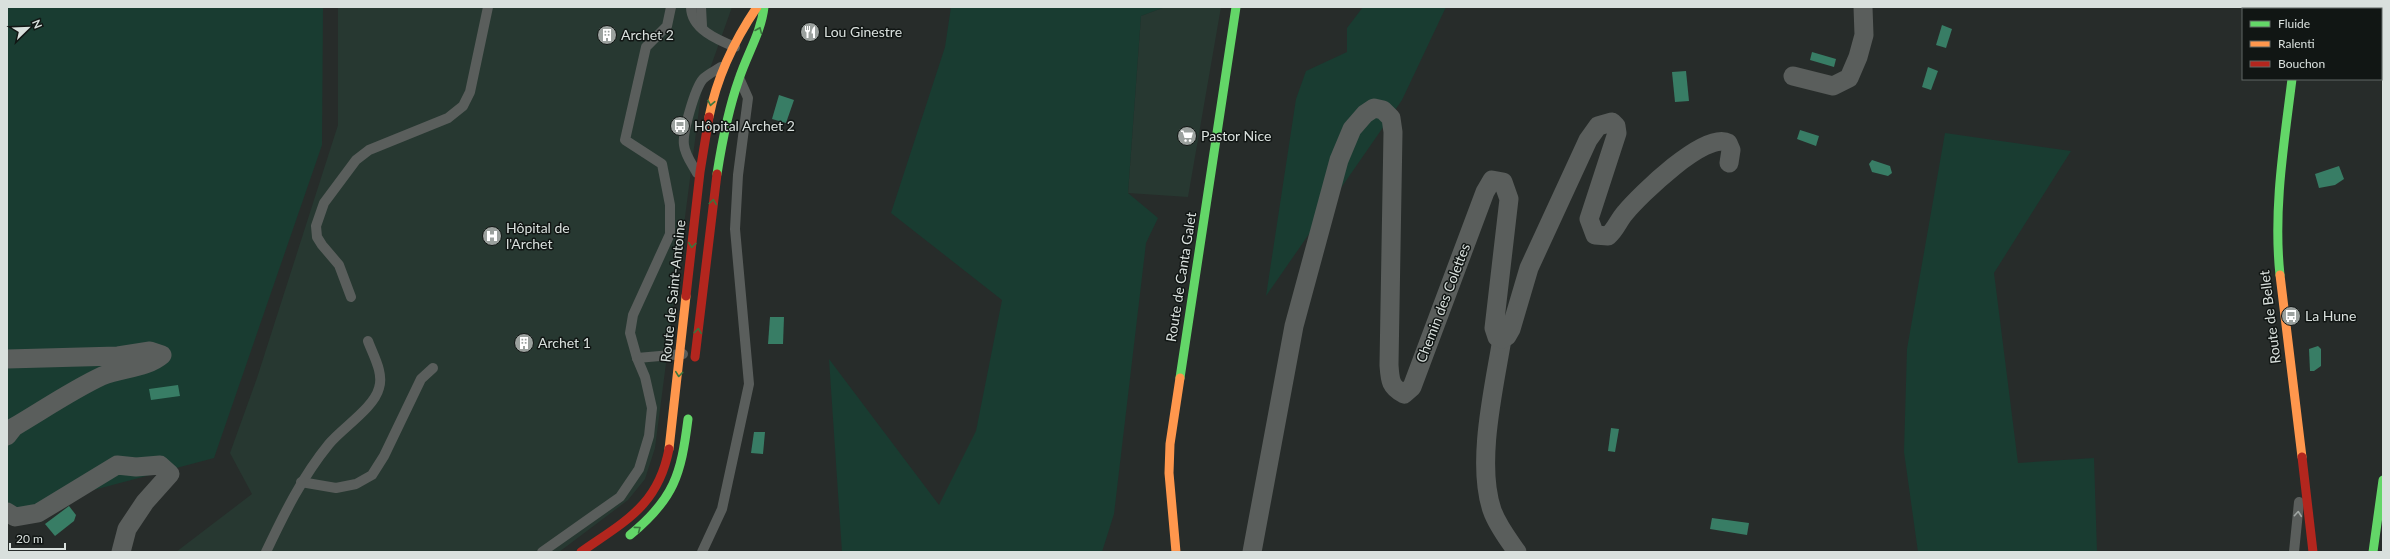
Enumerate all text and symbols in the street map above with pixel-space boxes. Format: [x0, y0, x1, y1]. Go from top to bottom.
north arrow [8, 8, 48, 48]
legend [2242, 8, 2382, 80]
text: Fluide [2278, 16, 2310, 31]
text: N [30, 17, 45, 30]
restaurant icon: Lou Ginestre [799, 21, 821, 43]
place label: Lou Ginestre [824, 23, 902, 40]
building icon: Archet 2 [596, 24, 618, 46]
place label: Archet 2 [621, 26, 674, 43]
one-way arrow [754, 27, 762, 35]
text: Ralenti [2278, 36, 2315, 51]
text: Bouchon [2278, 56, 2325, 71]
one-way arrow [708, 100, 716, 106]
bus stop icon: Hôpital Archet 2 [669, 115, 691, 137]
place label: Hôpital Archet 2 [694, 117, 795, 134]
supermarket icon: Pastor Nice [1176, 125, 1198, 147]
place label: Pastor Nice [1201, 127, 1271, 144]
one-way arrow [708, 199, 717, 205]
street label: Route de Canta Galet [1162, 211, 1199, 343]
place label: Hôpital de l'Archet [506, 219, 570, 252]
street label: Route de Saint-Antoine [657, 219, 688, 363]
hospital icon: Hôpital de l'Archet [481, 225, 503, 247]
street label: Chemin des Colettes [1412, 241, 1473, 365]
one-way arrow [688, 242, 697, 248]
street label: Route de Bellet [2255, 269, 2284, 365]
bus stop icon: La Hune [2280, 305, 2302, 327]
place label: La Hune [2305, 307, 2356, 324]
one-way arrow [693, 328, 702, 334]
building icon: Archet 1 [513, 332, 535, 354]
place label: Archet 1 [538, 334, 591, 351]
one-way arrow [674, 371, 683, 377]
one-way arrow [2293, 511, 2302, 517]
scale bar [10, 525, 65, 551]
one-way arrow [633, 527, 640, 534]
text: 20 m [16, 531, 43, 546]

